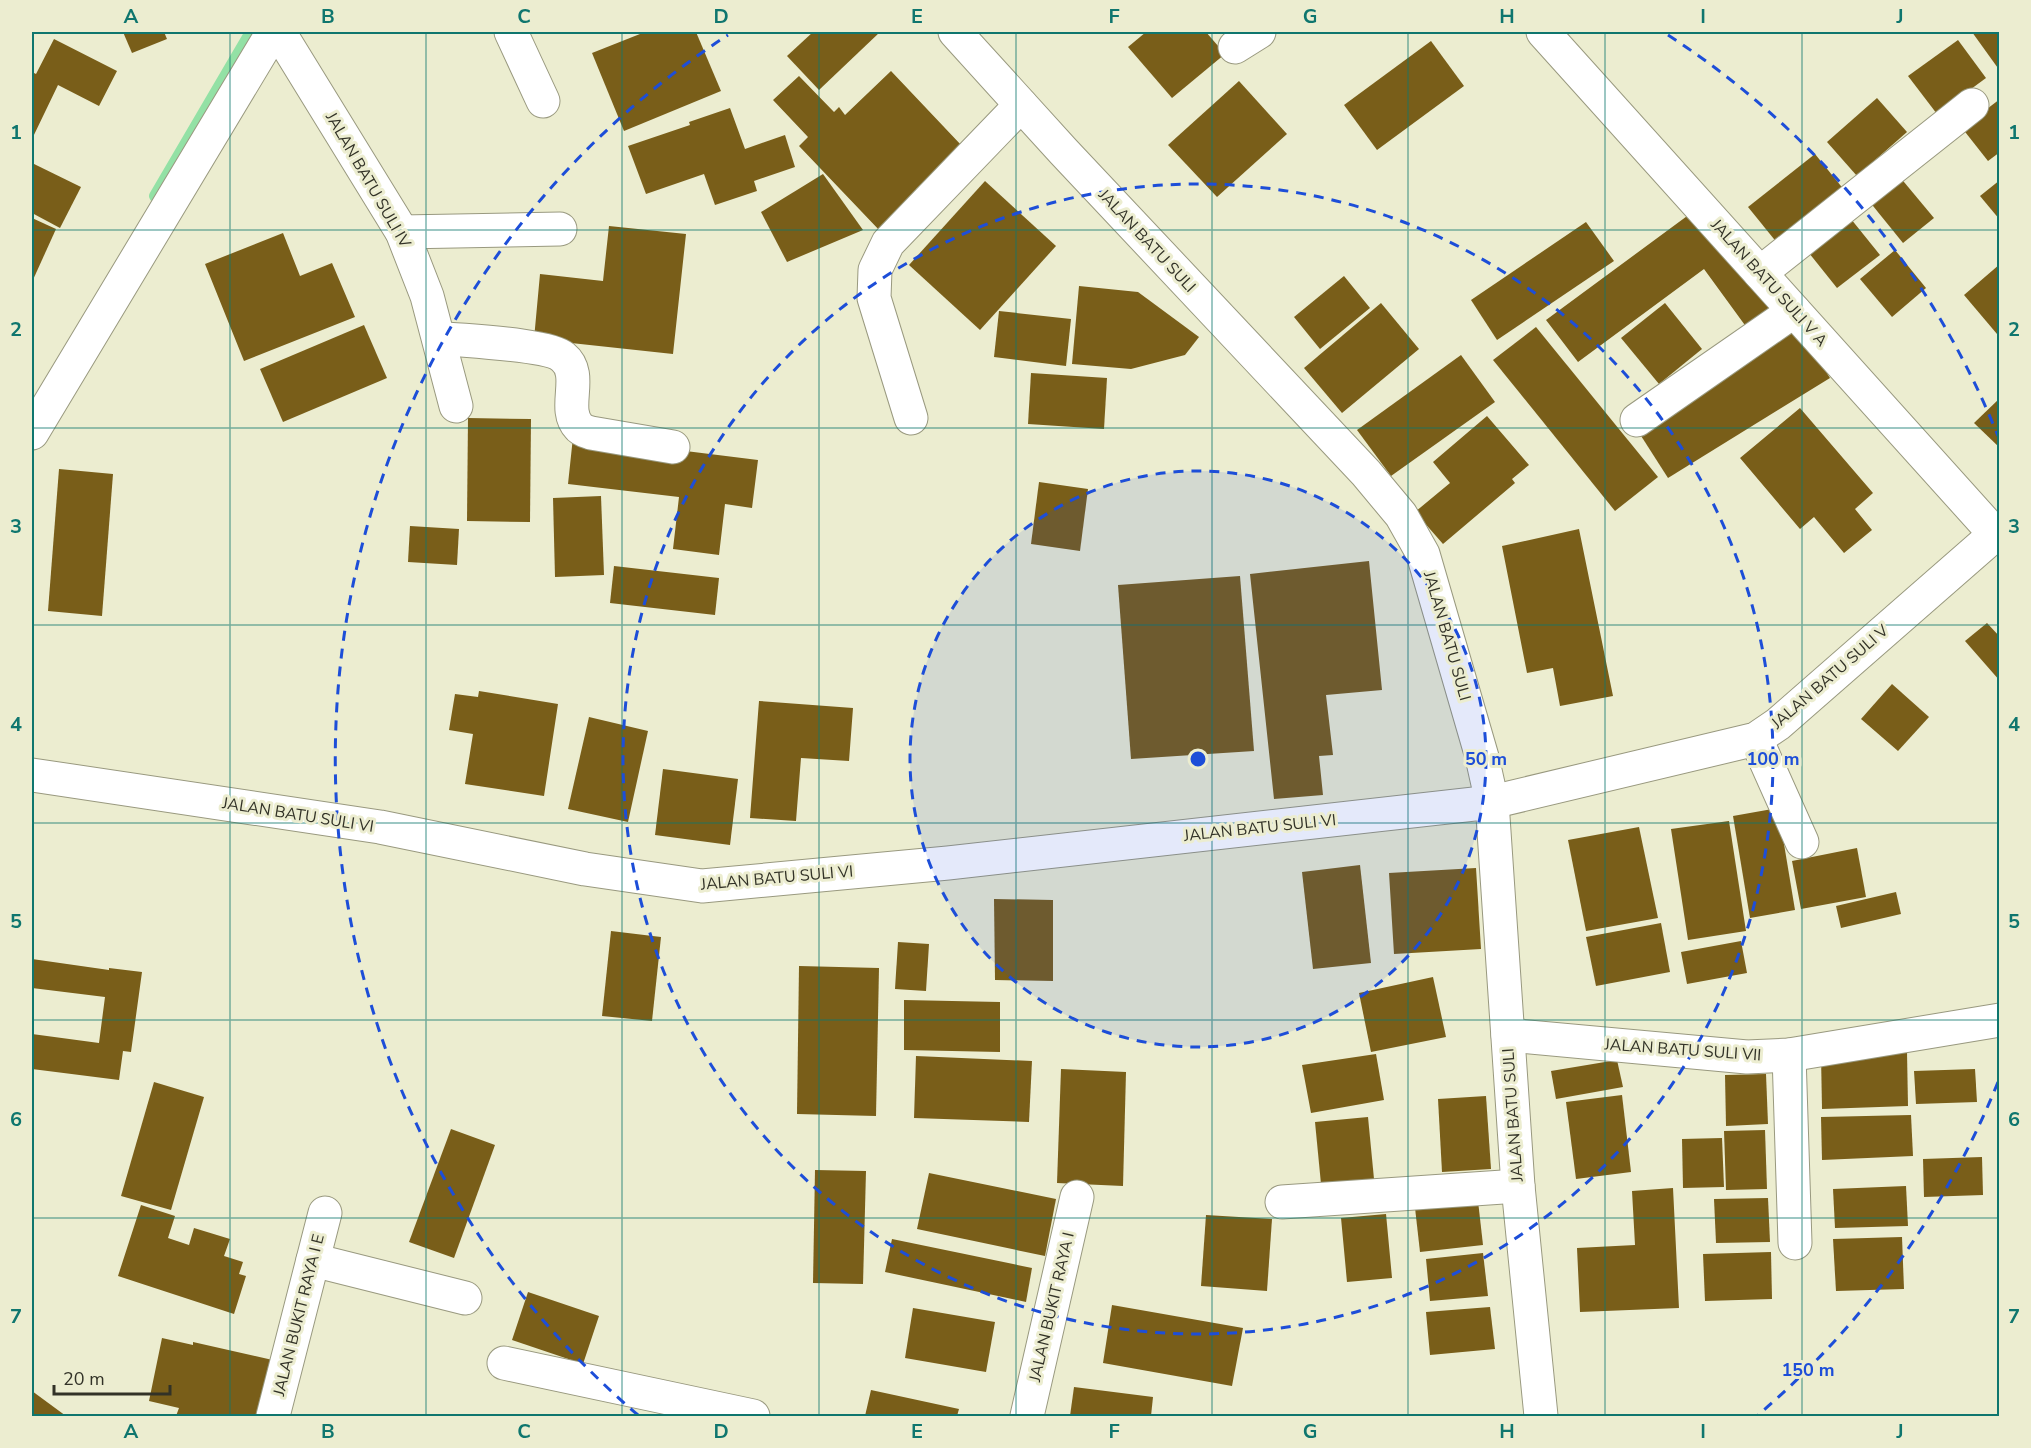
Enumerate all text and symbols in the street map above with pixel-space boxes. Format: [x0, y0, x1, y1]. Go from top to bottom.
text: A [124, 3, 139, 30]
text: B [321, 3, 335, 30]
text: C [517, 3, 531, 30]
text: D [713, 3, 729, 30]
text: E [911, 3, 923, 30]
text: F [1108, 3, 1120, 30]
text: G [1303, 3, 1317, 30]
text: H [1499, 3, 1515, 30]
text: I [1700, 3, 1706, 30]
text: J [1895, 3, 1904, 30]
street label: JALAN BATU SULI IV [320, 107, 416, 253]
text: 1 [10, 119, 22, 146]
text: 1 [2008, 119, 2020, 146]
street label: JALAN BATU SULI [1093, 184, 1201, 297]
street label: JALAN BATU SULI V A [1705, 214, 1832, 352]
text: 2 [10, 316, 22, 343]
text: 2 [2008, 316, 2020, 343]
text: 3 [10, 513, 22, 540]
text: 3 [2008, 513, 2020, 540]
street label: JALAN BATU SULI [1418, 568, 1476, 703]
street label: JALAN BATU SULI V [1766, 619, 1894, 735]
text: 4 [10, 711, 22, 738]
text: 4 [2008, 711, 2020, 738]
text: 50 m [1465, 747, 1507, 771]
text: 100 m [1746, 747, 1800, 771]
centre of rings [1188, 749, 1208, 769]
street label: JALAN BATU SULI VI [220, 792, 375, 838]
street label: JALAN BATU SULI VI [1182, 809, 1337, 847]
street label: JALAN BATU SULI VI [699, 860, 854, 896]
text: 5 [10, 908, 22, 935]
text: 5 [2008, 908, 2020, 935]
street label: JALAN BATU SULI VII [1603, 1033, 1762, 1066]
street label: JALAN BATU SULI [1497, 1048, 1529, 1183]
text: 6 [10, 1106, 22, 1133]
text: 6 [2008, 1106, 2020, 1133]
street label: JALAN BUKIT RAYA I [1024, 1230, 1080, 1385]
street label: JALAN BUKIT RAYA I E [268, 1232, 330, 1399]
text: 7 [10, 1303, 22, 1330]
text: 7 [2008, 1303, 2020, 1330]
scale bar [54, 1358, 170, 1396]
text: 150 m [1781, 1358, 1835, 1382]
text: 20 m [63, 1367, 105, 1391]
text: A [124, 1418, 139, 1445]
text: B [321, 1418, 335, 1445]
text: C [517, 1418, 531, 1445]
text: D [713, 1418, 729, 1445]
text: E [911, 1418, 923, 1445]
text: F [1108, 1418, 1120, 1445]
text: G [1303, 1418, 1317, 1445]
text: H [1499, 1418, 1515, 1445]
text: I [1700, 1418, 1706, 1445]
text: J [1895, 1418, 1904, 1445]

